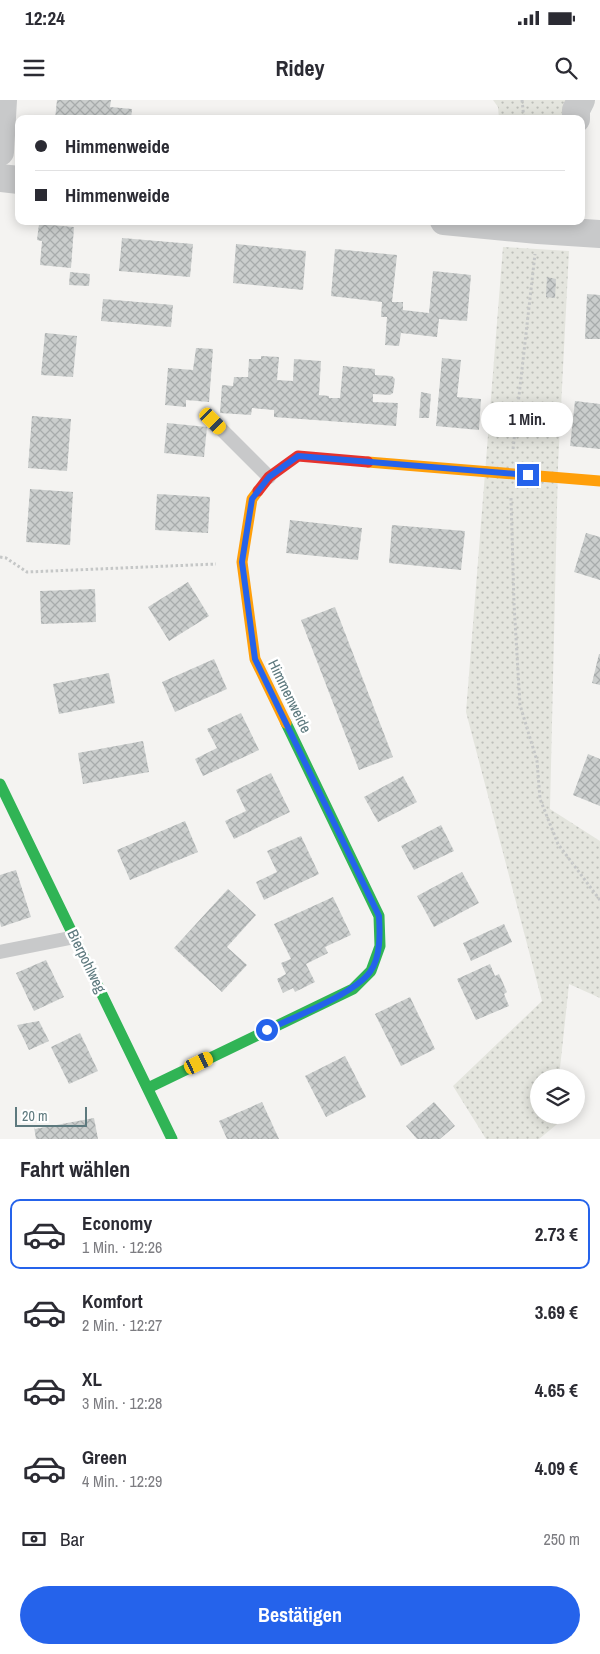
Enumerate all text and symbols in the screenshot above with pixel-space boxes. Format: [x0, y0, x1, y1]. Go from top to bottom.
text: 12:24 [25, 5, 65, 31]
text: Ridey [275, 53, 325, 83]
icon: menu [20, 54, 48, 82]
icon: search [552, 54, 580, 82]
text: Himmenweide [65, 133, 170, 159]
text: Himmenweide [65, 182, 170, 208]
callout: 1 Min. [482, 402, 574, 438]
car [197, 405, 228, 437]
text: 1 Min. [508, 408, 546, 430]
route end [517, 464, 539, 486]
street label: Himmenweide [263, 656, 317, 736]
street label: Bierpohlweg [63, 926, 111, 996]
route start [256, 1019, 278, 1041]
car [182, 1050, 215, 1076]
map controls [530, 1069, 585, 1124]
button: layers [530, 1069, 585, 1124]
scale bar [15, 1104, 88, 1127]
text: 20 m [22, 1107, 48, 1125]
text: Fahrt wählen [20, 1154, 130, 1184]
text: Economy [82, 1210, 152, 1236]
icon: car [22, 1212, 67, 1257]
text: 2.73 € [535, 1221, 578, 1247]
text: 1 Min. · 12:26 [82, 1236, 162, 1258]
text: Komfort [82, 1288, 143, 1314]
icon: car [22, 1290, 67, 1335]
text: 3.69 € [535, 1299, 578, 1325]
text: 2 Min. · 12:27 [82, 1314, 162, 1336]
text: XL [82, 1366, 102, 1392]
icon: car [22, 1368, 67, 1413]
text: 4.65 € [535, 1377, 578, 1403]
text: 3 Min. · 12:28 [82, 1392, 162, 1414]
text: Green [82, 1444, 127, 1470]
icon: car [22, 1446, 67, 1491]
text: 4.09 € [535, 1455, 578, 1481]
text: 4 Min. · 12:29 [82, 1470, 162, 1492]
icon: cash [20, 1525, 48, 1553]
text: Bar [60, 1526, 84, 1552]
text: 250 m [544, 1528, 580, 1550]
button: Bestätigen [20, 1586, 580, 1644]

